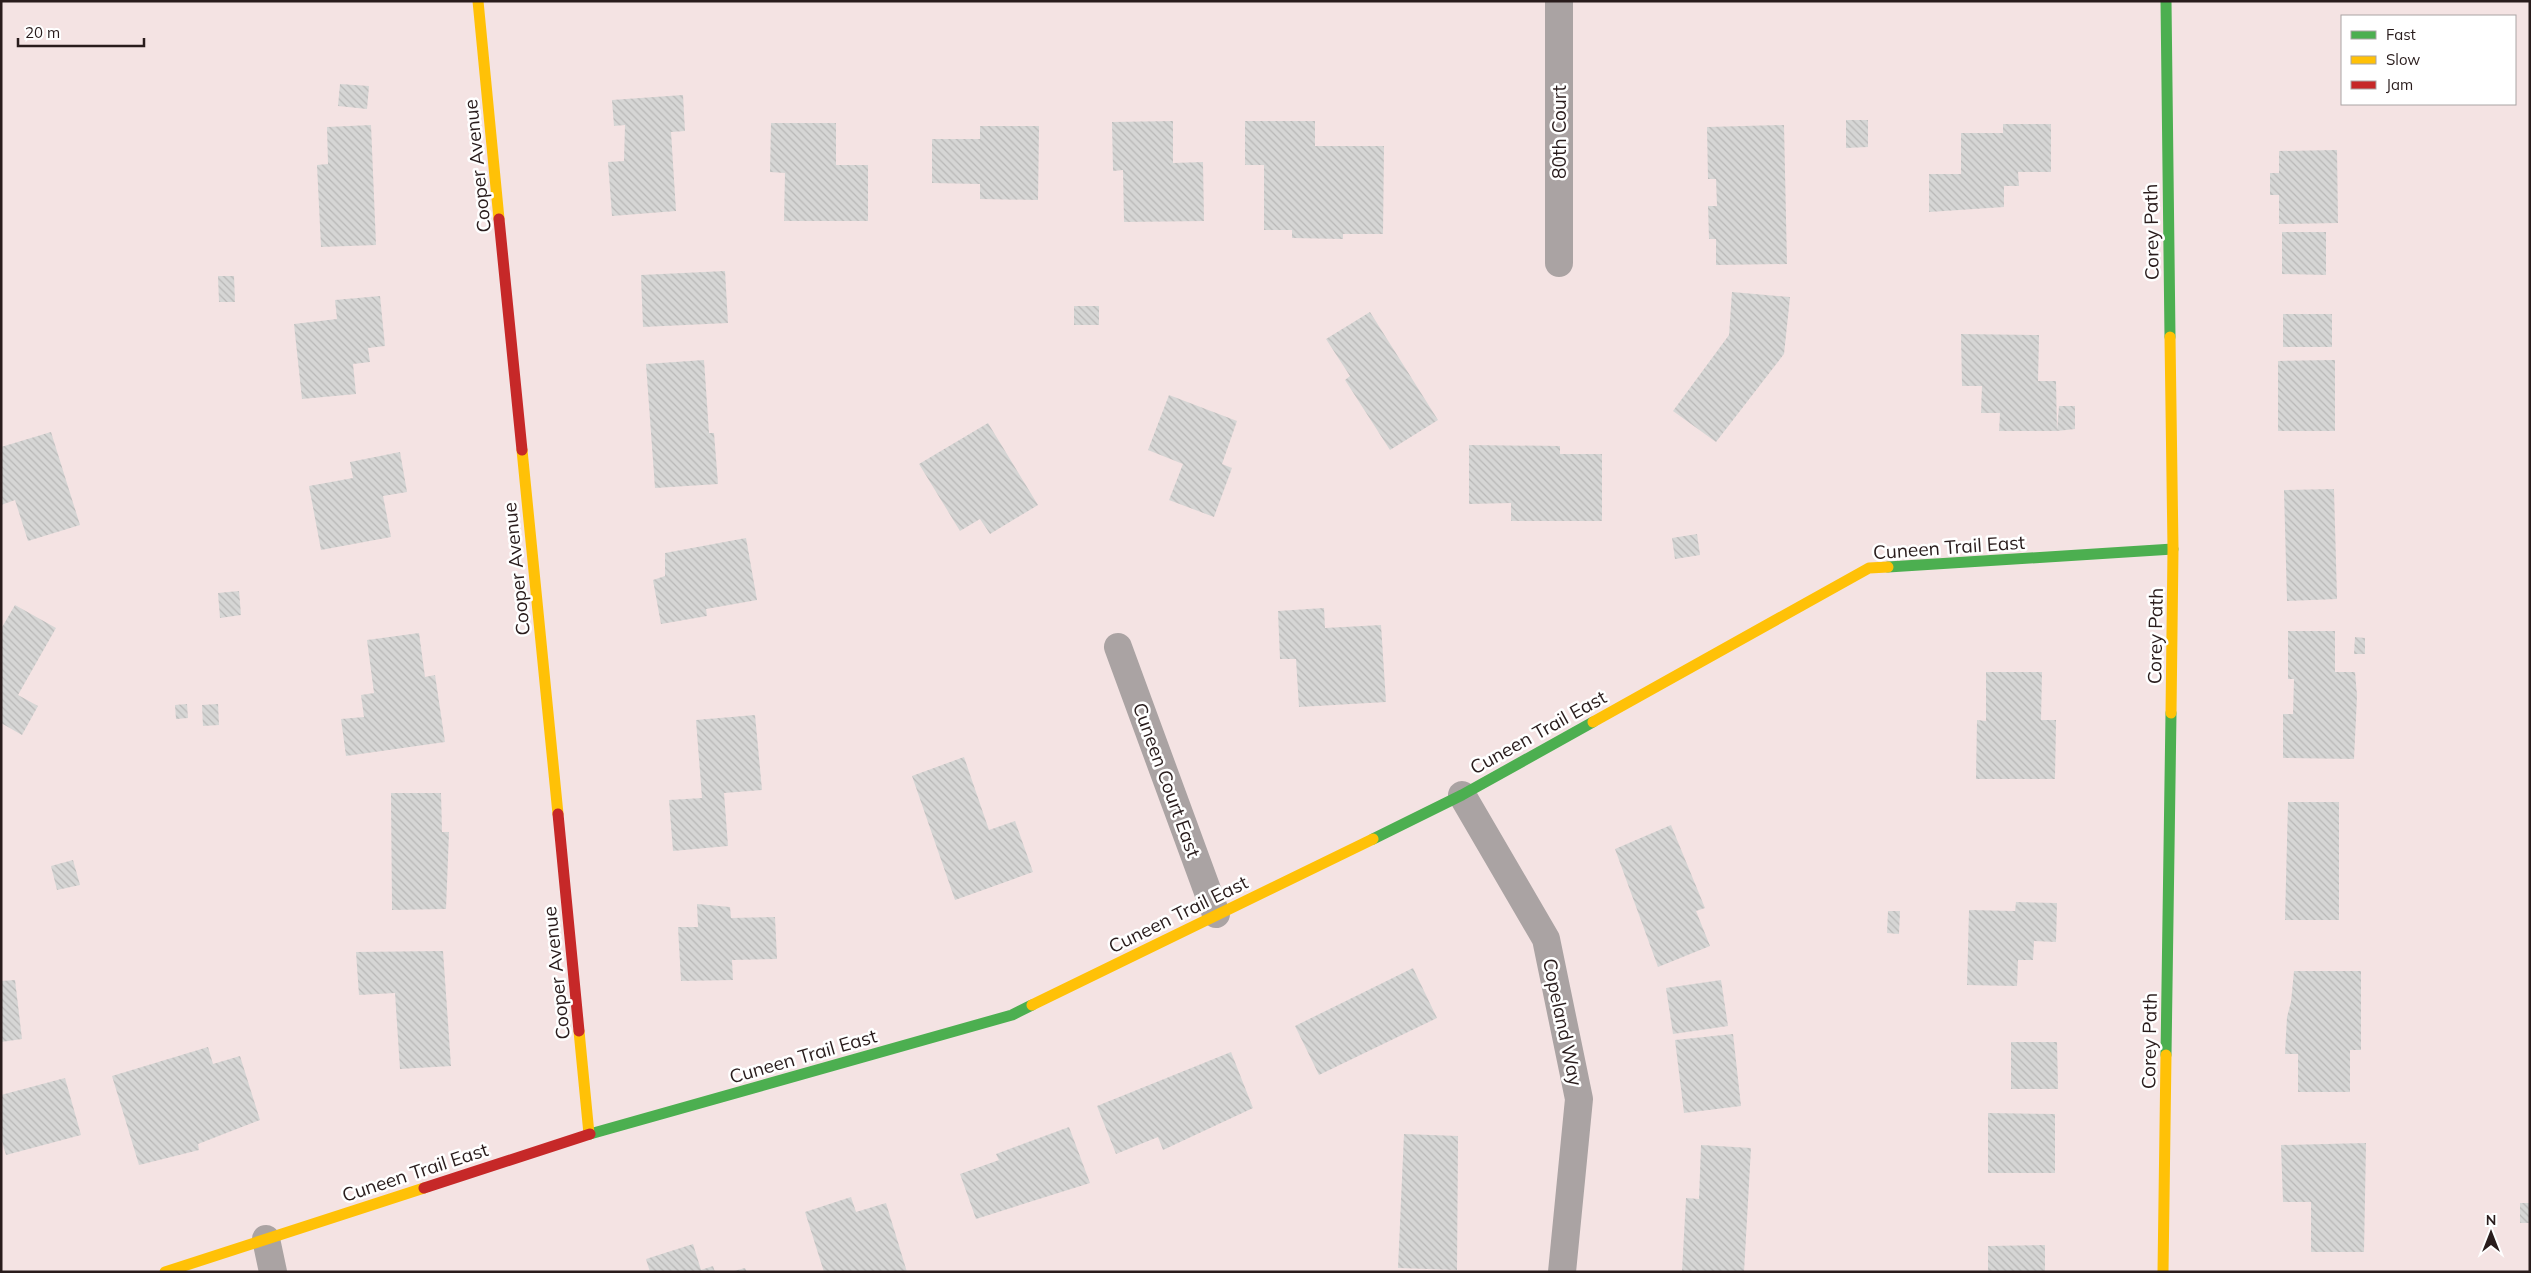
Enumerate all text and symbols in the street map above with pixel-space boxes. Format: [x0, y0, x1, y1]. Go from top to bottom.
scale bar [18, 15, 144, 47]
legend [2341, 15, 2516, 105]
text: 20 m [25, 23, 60, 42]
text: Fast [2386, 25, 2416, 44]
text: Slow [2386, 50, 2420, 69]
text: Jam [2386, 75, 2413, 94]
street label: 80th Court [1547, 85, 1571, 179]
street label: Cooper Avenue [458, 98, 496, 234]
street label: Corey Path [2138, 184, 2164, 280]
street label: Cooper Avenue [497, 501, 535, 637]
street label: Cuneen Trail East [1872, 530, 2026, 564]
street label: Corey Path [2142, 588, 2168, 684]
street label: Cuneen Trail East [1466, 684, 1611, 779]
street label: Cuneen Court East [1128, 699, 1206, 861]
street label: Cuneen Trail East [1104, 870, 1252, 958]
street label: Cooper Avenue [537, 905, 575, 1041]
street label: Copeland Way [1538, 956, 1588, 1088]
street label: Corey Path [2136, 993, 2162, 1089]
street label: Cuneen Trail East [727, 1023, 880, 1089]
street label: Cuneen Trail East [339, 1137, 491, 1207]
north arrow [2466, 1208, 2516, 1258]
text: N [2486, 1211, 2496, 1229]

